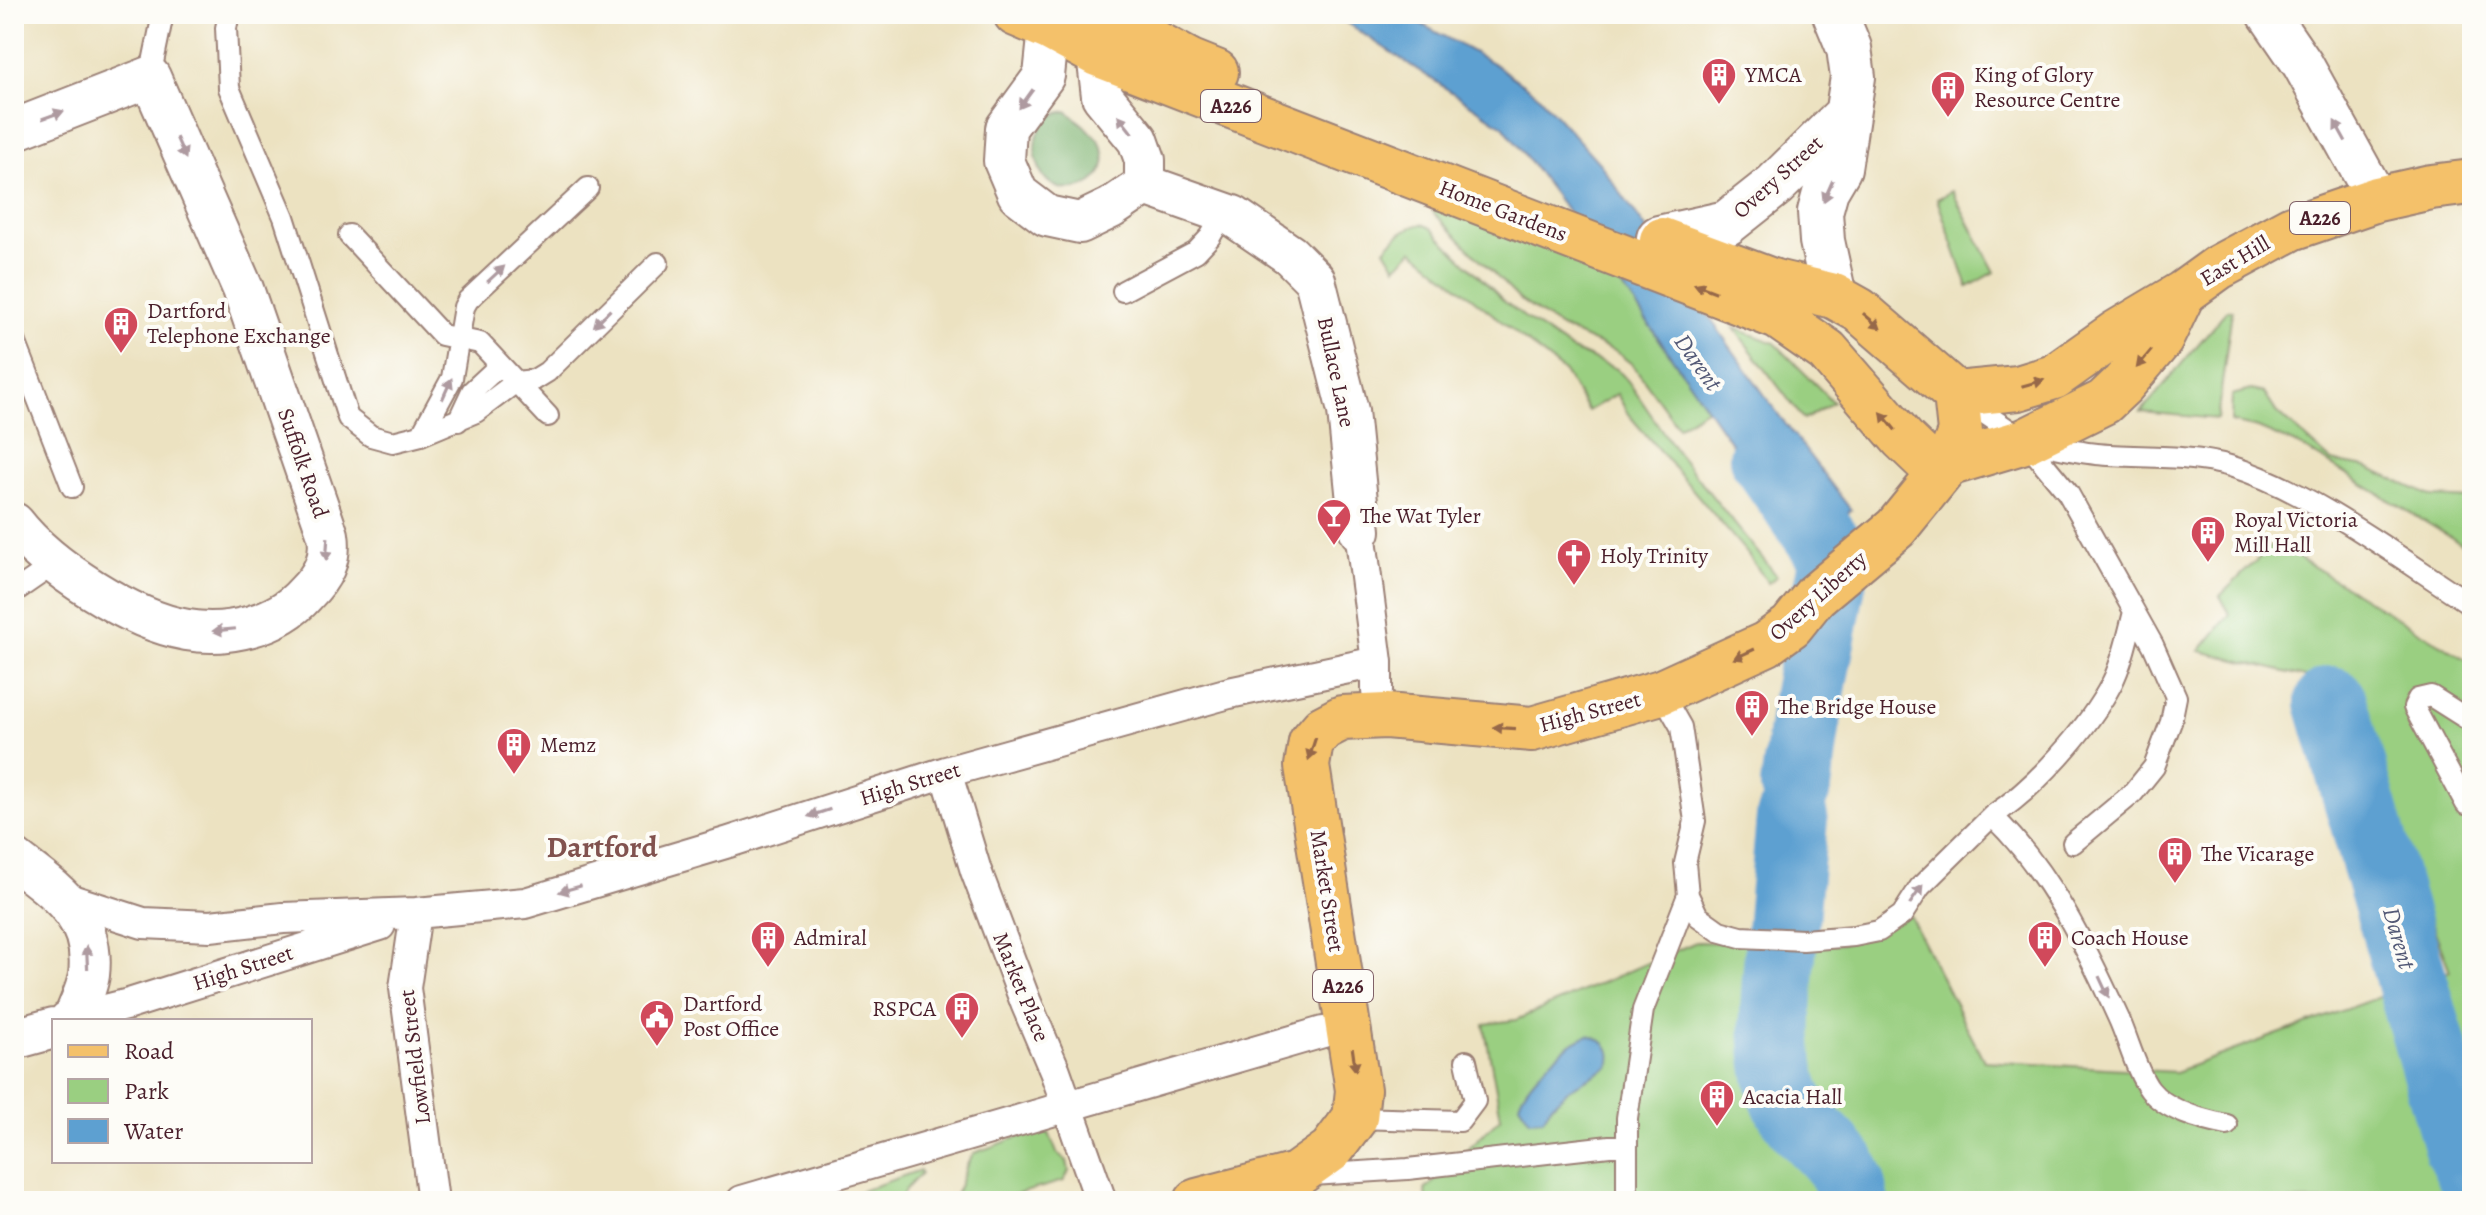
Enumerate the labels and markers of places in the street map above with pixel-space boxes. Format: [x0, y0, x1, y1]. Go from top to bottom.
building icon: YMCA [1700, 56, 1738, 106]
place label: YMCA [1744, 60, 1803, 90]
place label: King of Glory Resource Centre [1974, 60, 2120, 115]
building icon: King of Glory Resource Centre [1929, 69, 1967, 119]
place label: Dartford Telephone Exchange [147, 296, 331, 351]
building icon: Dartford Telephone Exchange [102, 305, 140, 355]
bar icon: The Wat Tyler [1315, 497, 1353, 547]
place label: The Wat Tyler [1360, 501, 1481, 531]
place label: Royal Victoria Mill Hall [2234, 505, 2359, 560]
building icon: Royal Victoria Mill Hall [2189, 514, 2227, 564]
church icon: Holy Trinity [1555, 537, 1593, 587]
place label: Holy Trinity [1600, 541, 1708, 571]
building icon: The Bridge House [1733, 688, 1771, 738]
place label: The Bridge House [1778, 692, 1936, 722]
building icon: Memz [495, 726, 533, 776]
place label: Memz [540, 730, 596, 760]
building icon: The Vicarage [2156, 835, 2194, 885]
place label: The Vicarage [2201, 839, 2314, 869]
building icon: Admiral [749, 919, 787, 969]
building icon: Coach House [2026, 919, 2064, 969]
place label: Admiral [793, 923, 867, 953]
place label: Coach House [2071, 923, 2189, 953]
place label: Dartford Post Office [683, 989, 779, 1044]
building icon: RSPCA [943, 990, 981, 1040]
place label: RSPCA [872, 994, 937, 1024]
public building icon: Dartford Post Office [638, 998, 676, 1048]
building icon: Acacia Hall [1698, 1078, 1736, 1128]
place label: Acacia Hall [1742, 1082, 1842, 1112]

